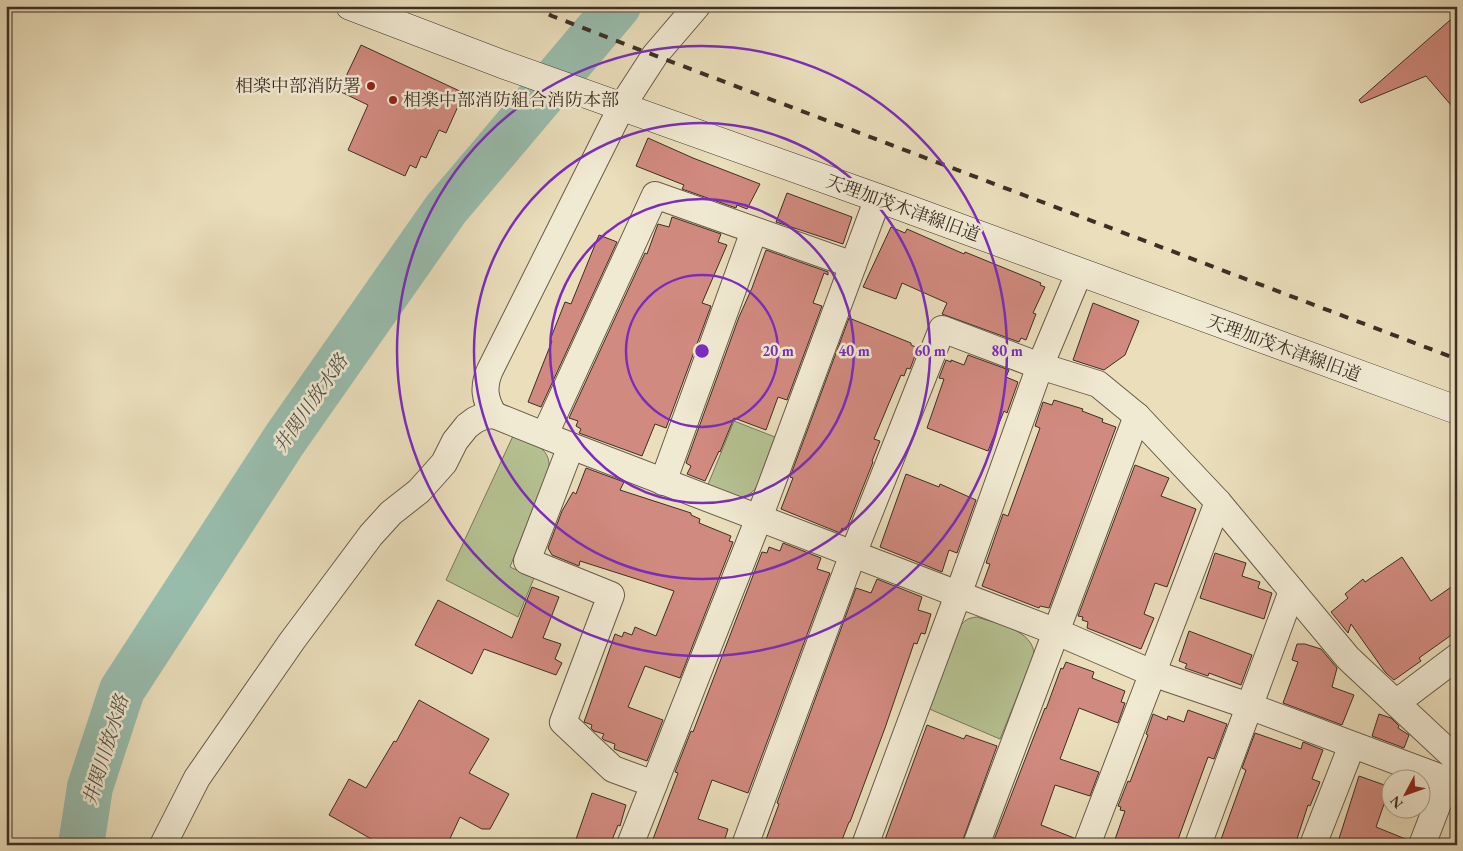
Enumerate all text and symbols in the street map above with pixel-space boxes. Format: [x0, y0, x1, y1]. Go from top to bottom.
place label: 相楽中部消防署 [235, 74, 361, 97]
marker: 相楽中部消防署 [365, 80, 377, 92]
place label: 相楽中部消防組合消防本部 [403, 88, 619, 111]
marker: 相楽中部消防組合消防本部 [387, 94, 399, 106]
street label: 天理加茂木津線旧道 [823, 169, 983, 246]
street label: 天理加茂木津線旧道 [1204, 309, 1364, 386]
text: 20 m [762, 341, 794, 360]
text: 40 m [838, 341, 870, 360]
text: 60 m [914, 341, 946, 360]
text: 80 m [991, 341, 1023, 360]
centre of rings [693, 342, 711, 360]
water label: 井関川放水路 [267, 348, 354, 457]
water label: 井関川放水路 [77, 690, 135, 808]
north arrow [1380, 768, 1430, 818]
text: N [1385, 792, 1407, 813]

